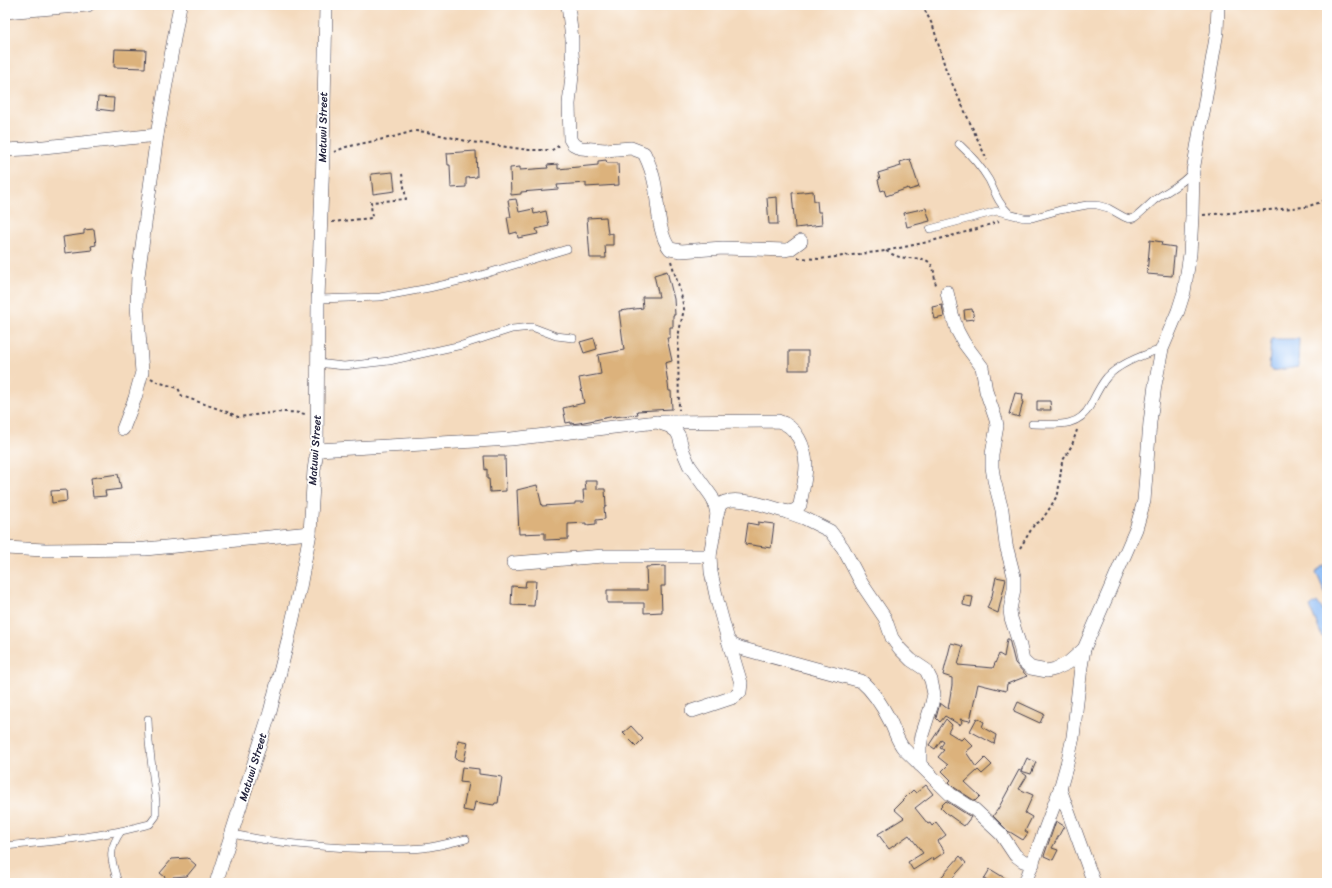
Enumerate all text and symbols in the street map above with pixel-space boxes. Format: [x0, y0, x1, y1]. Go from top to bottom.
street label: Matuwi Street [313, 91, 333, 162]
street label: Matuwi Street [303, 414, 327, 486]
street label: Matuwi Street [234, 730, 272, 804]

